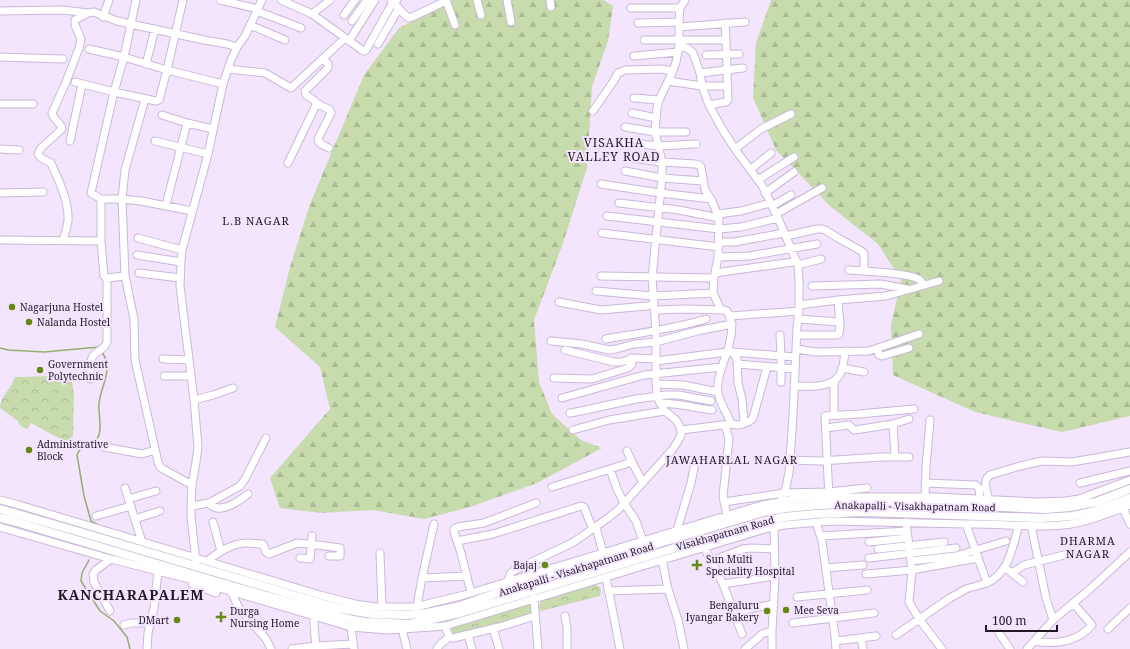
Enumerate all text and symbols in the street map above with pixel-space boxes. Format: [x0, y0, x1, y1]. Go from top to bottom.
district label: VISAKHA VALLEY ROAD [568, 134, 660, 165]
district label: L.B NAGAR [222, 213, 290, 228]
place label: Nagarjuna Hostel [20, 300, 103, 314]
marker: Nagarjuna Hostel [7, 302, 17, 312]
place label: Nalanda Hostel [37, 315, 110, 329]
marker: Nalanda Hostel [24, 317, 34, 327]
place label: Government Polytechnic [48, 357, 108, 383]
marker: Government Polytechnic [35, 365, 45, 375]
place label: Administrative Block [37, 437, 108, 463]
marker: Administrative Block [24, 445, 34, 455]
district label: JAWAHARLAL NAGAR [665, 452, 798, 467]
street label: Anakapalli - Visakhapatnam Road [834, 498, 996, 514]
street label: Visakhapatnam Road [674, 512, 776, 554]
district label: DHARMA NAGAR [1060, 533, 1116, 561]
street label: Anakapalli - Visakhapatnam Road [497, 539, 655, 599]
place label: Sun Multi Speciality Hospital [706, 552, 795, 578]
place label: Bajaj [513, 558, 537, 572]
marker: Sun Multi Speciality Hospital [691, 559, 703, 571]
marker: Bajaj [540, 560, 550, 570]
district label: KANCHARAPALEM [57, 585, 205, 604]
place label: Bengaluru Iyangar Bakery [686, 598, 760, 624]
place label: Mee Seva [794, 603, 839, 617]
place label: Durga Nursing Home [230, 604, 299, 630]
marker: Mee Seva [781, 605, 791, 615]
marker: Bengaluru Iyangar Bakery [762, 606, 772, 616]
scale bar [986, 607, 1057, 633]
marker: Durga Nursing Home [215, 611, 227, 623]
text: 100 m [992, 612, 1027, 629]
place label: DMart [138, 613, 169, 627]
marker: DMart [172, 615, 182, 625]

